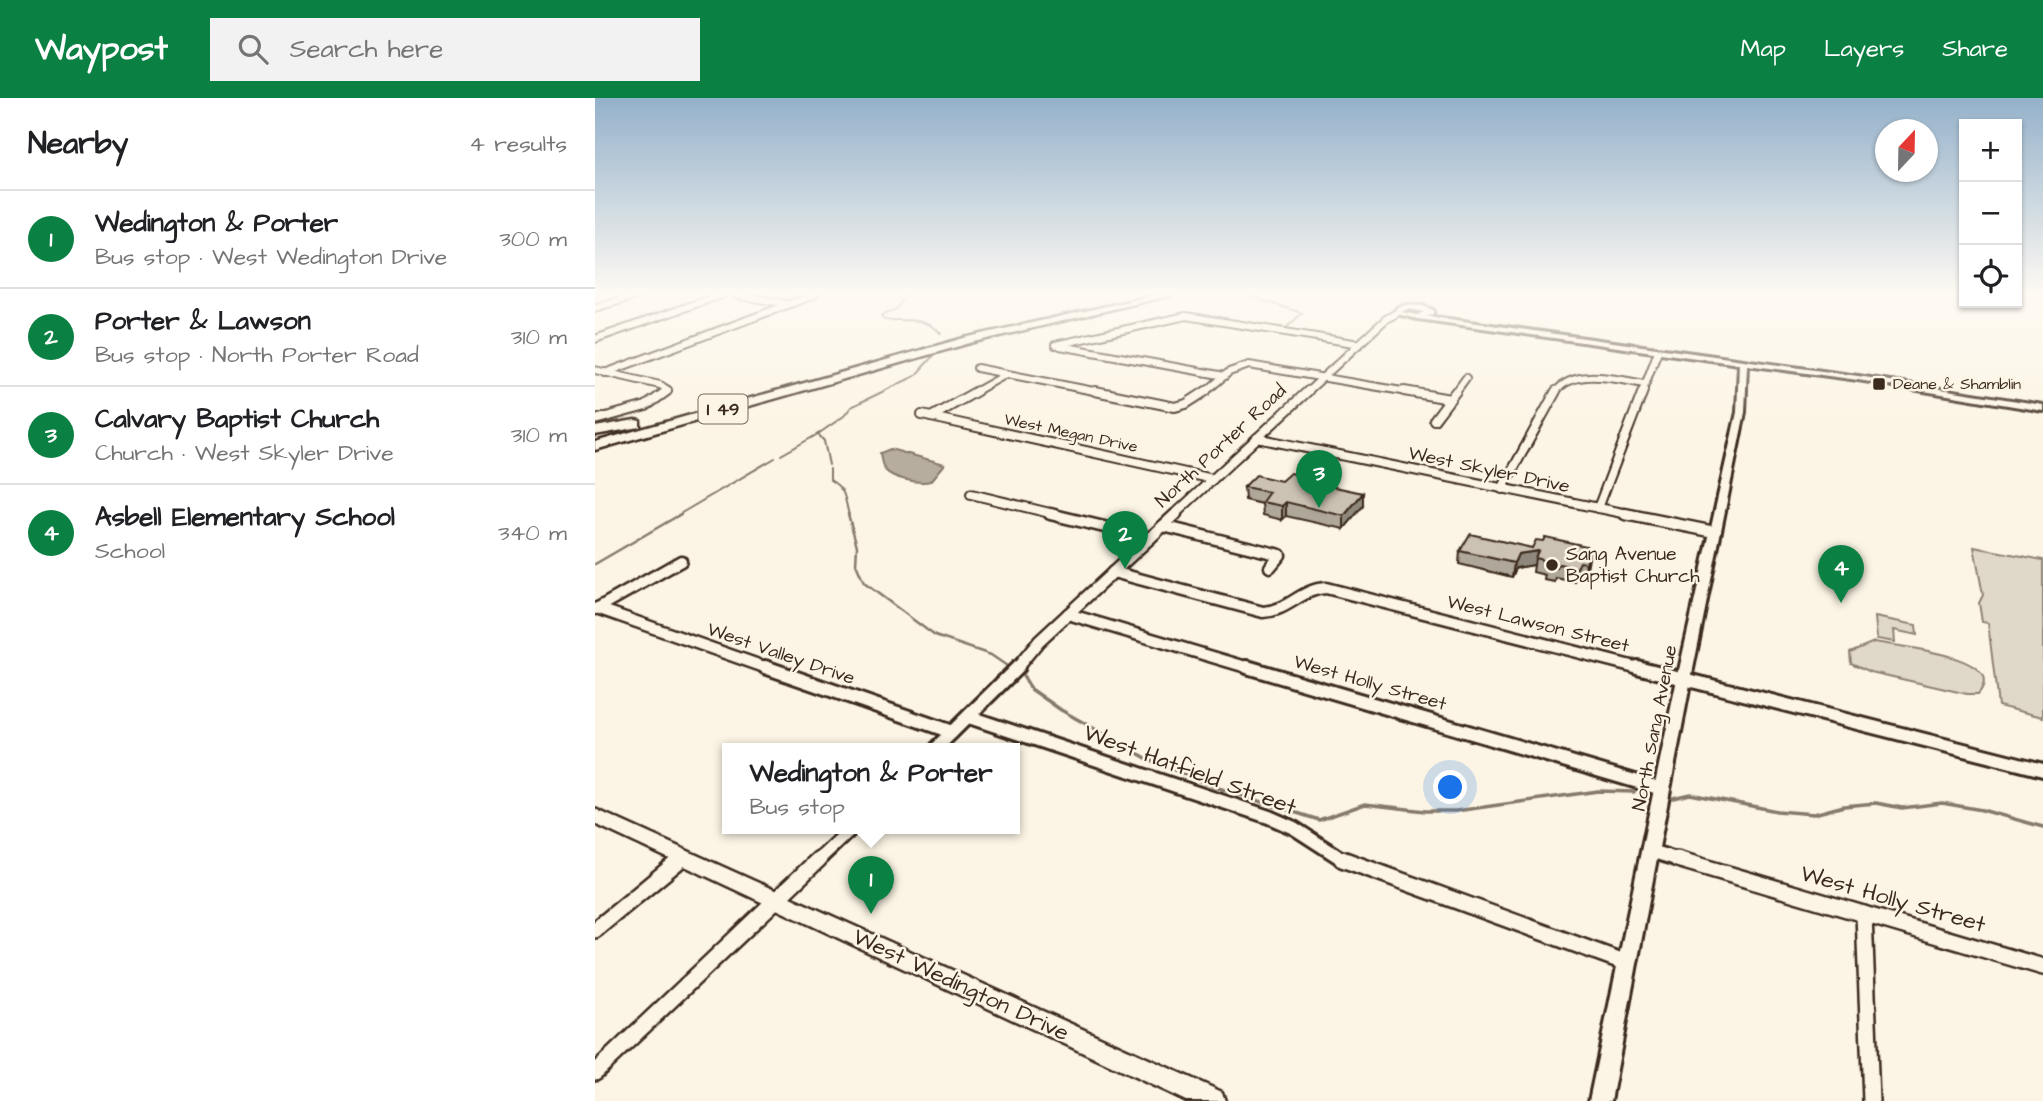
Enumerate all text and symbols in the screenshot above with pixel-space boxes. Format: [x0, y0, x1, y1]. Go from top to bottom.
search box [210, 18, 700, 81]
text: Waypost [35, 26, 168, 72]
icon: search [234, 30, 272, 68]
text: Search here [290, 31, 443, 67]
text: Map [1741, 32, 1786, 66]
text: Layers [1824, 32, 1904, 66]
text: Share [1942, 32, 2008, 66]
north arrow [1875, 119, 1938, 182]
map controls [1959, 119, 2022, 308]
button: + [1959, 119, 2022, 182]
text: Nearby [28, 123, 128, 165]
text: 4 results [469, 128, 567, 160]
button: − [1959, 182, 2022, 245]
text: Wedington & Porter [95, 205, 338, 241]
text: 1 [50, 223, 52, 255]
text: 300 m [499, 223, 567, 255]
text: Bus stop · West Wedington Drive [95, 241, 447, 273]
button: locate [1959, 245, 2022, 308]
text: Porter & Lawson [95, 303, 311, 339]
text: 2 [44, 321, 58, 353]
text: 310 m [511, 321, 567, 353]
text: Bus stop · North Porter Road [95, 339, 419, 371]
place label: Deane & Shamblin [1893, 373, 2021, 395]
marker: Deane & Shamblin [1871, 376, 1887, 392]
street label: North Porter Road [1149, 378, 1293, 514]
road number: I 49 [699, 394, 747, 424]
text: Calvary Baptist Church [95, 401, 379, 437]
street label: West Megan Drive [1002, 408, 1140, 459]
text: 3 [45, 419, 57, 451]
text: 310 m [511, 419, 567, 451]
text: Church · West Skyler Drive [95, 437, 394, 469]
street label: West Skyler Drive [1406, 440, 1572, 501]
pin: 3 [1296, 450, 1342, 508]
text: Asbell Elementary School [95, 499, 395, 535]
pin: 2 [1102, 511, 1148, 569]
text: 4 [43, 517, 59, 549]
text: 340 m [498, 517, 567, 549]
text: School [95, 535, 165, 567]
place label: Sang Avenue Baptist Church [1566, 541, 1700, 590]
pin: 4 [1818, 545, 1864, 603]
marker: Sang Avenue Baptist Church [1544, 557, 1560, 573]
street label: West Lawson Street [1444, 588, 1632, 660]
street label: West Valley Drive [703, 616, 859, 693]
street label: North Sang Avenue [1626, 643, 1685, 813]
street label: West Holly Street [1290, 648, 1450, 719]
street label: West Hatfield Street [1079, 717, 1301, 824]
popup [722, 743, 1020, 834]
text: Wedington & Porter [749, 755, 993, 791]
your location [1433, 770, 1467, 804]
text: Bus stop [749, 791, 845, 823]
pin: 1 [848, 856, 894, 914]
street label: West Holly Street [1797, 857, 1990, 942]
street label: West Wedington Drive [847, 921, 1074, 1050]

